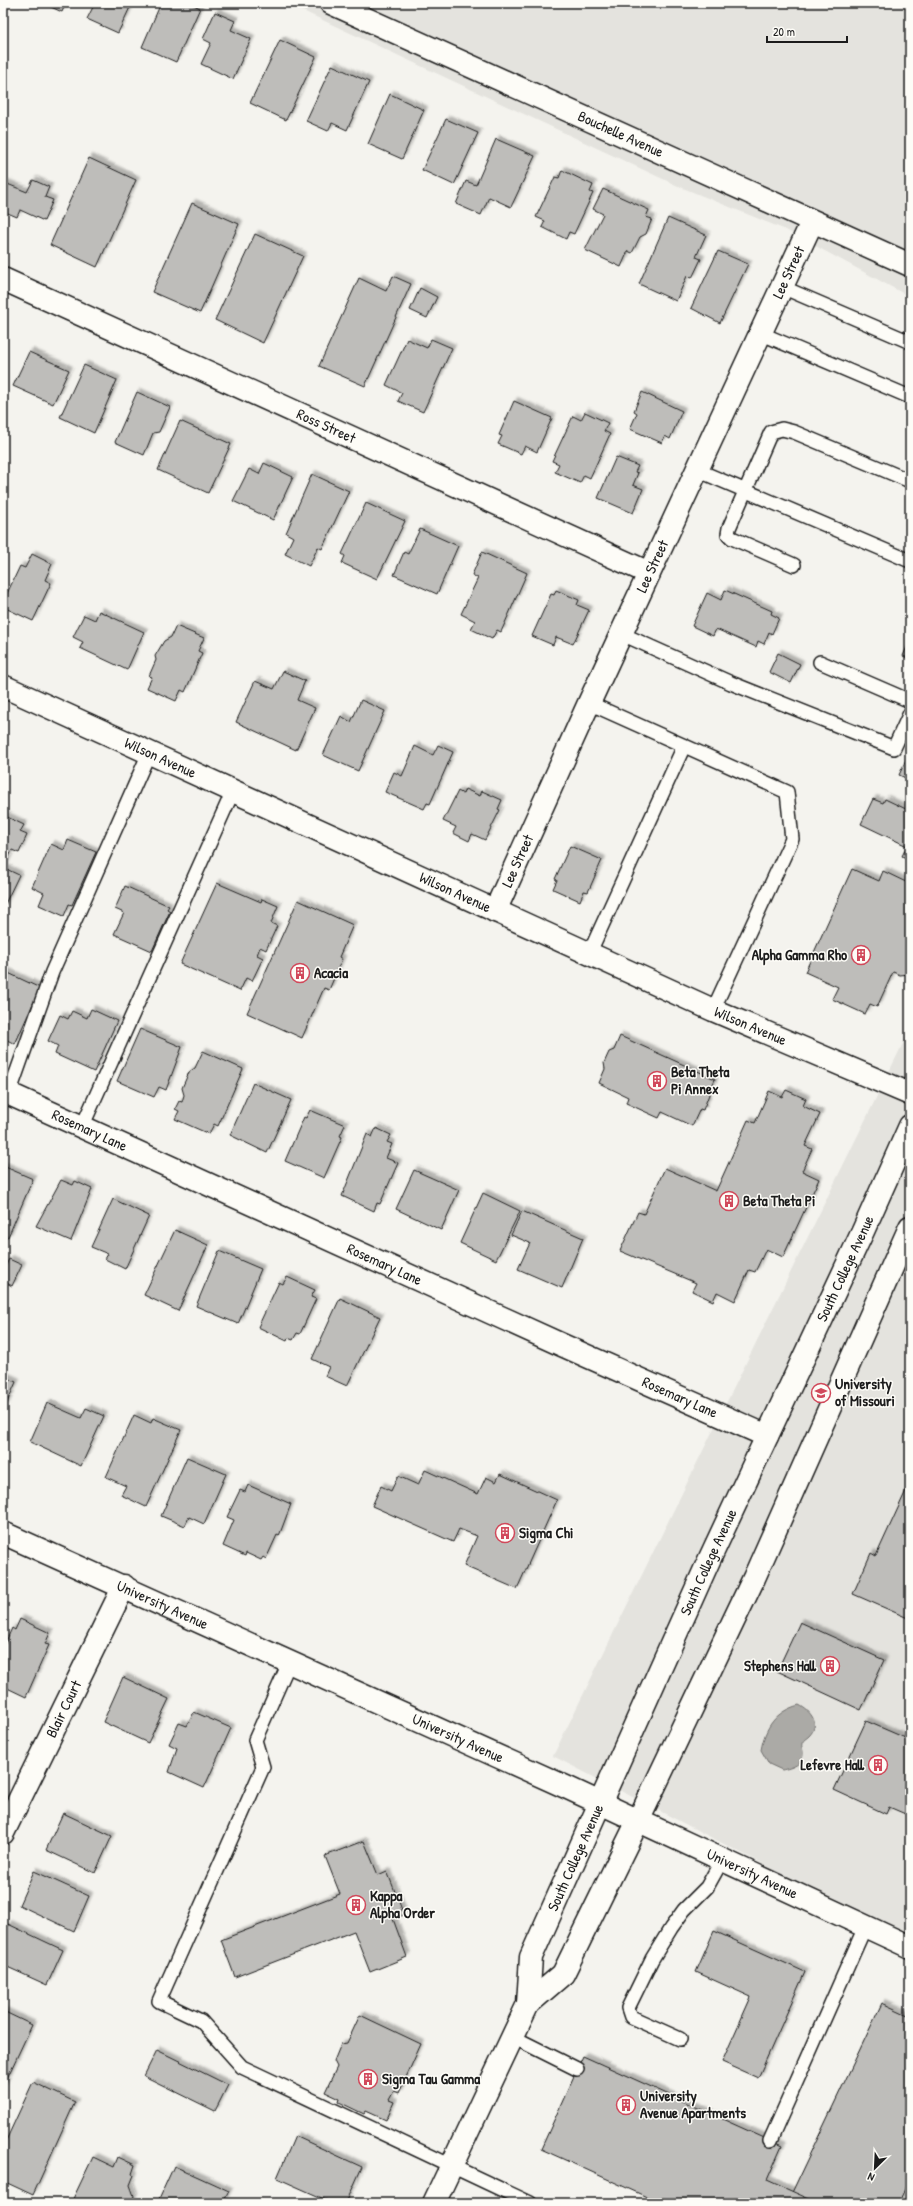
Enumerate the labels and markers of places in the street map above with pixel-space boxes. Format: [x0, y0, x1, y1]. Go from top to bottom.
place label: Alpha Gamma Rho [752, 944, 847, 966]
building icon: Alpha Gamma Rho [850, 944, 872, 966]
building icon: Acacia [289, 962, 311, 984]
place label: Acacia [314, 962, 348, 983]
place label: Beta Theta Pi Annex [671, 1061, 730, 1099]
building icon: Beta Theta Pi Annex [646, 1070, 668, 1092]
building icon: Beta Theta Pi [718, 1190, 740, 1212]
place label: Beta Theta Pi [743, 1190, 815, 1211]
place label: University of Missouri [835, 1373, 895, 1411]
school or university icon: University of Missouri [810, 1382, 832, 1404]
building icon: Sigma Chi [494, 1522, 516, 1544]
place label: Sigma Chi [519, 1522, 573, 1544]
place label: Stephens Hall [744, 1655, 817, 1677]
building icon: Stephens Hall [819, 1655, 841, 1677]
place label: Lefevre Hall [801, 1754, 865, 1775]
building icon: Lefevre Hall [867, 1754, 889, 1776]
place label: Kappa Alpha Order [370, 1885, 435, 1924]
building icon: Kappa Alpha Order [345, 1894, 367, 1916]
building icon: Sigma Tau Gamma [357, 2068, 379, 2090]
place label: Sigma Tau Gamma [382, 2068, 480, 2090]
place label: University Avenue Apartments [640, 2085, 746, 2124]
building icon: University Avenue Apartments [615, 2094, 637, 2116]

